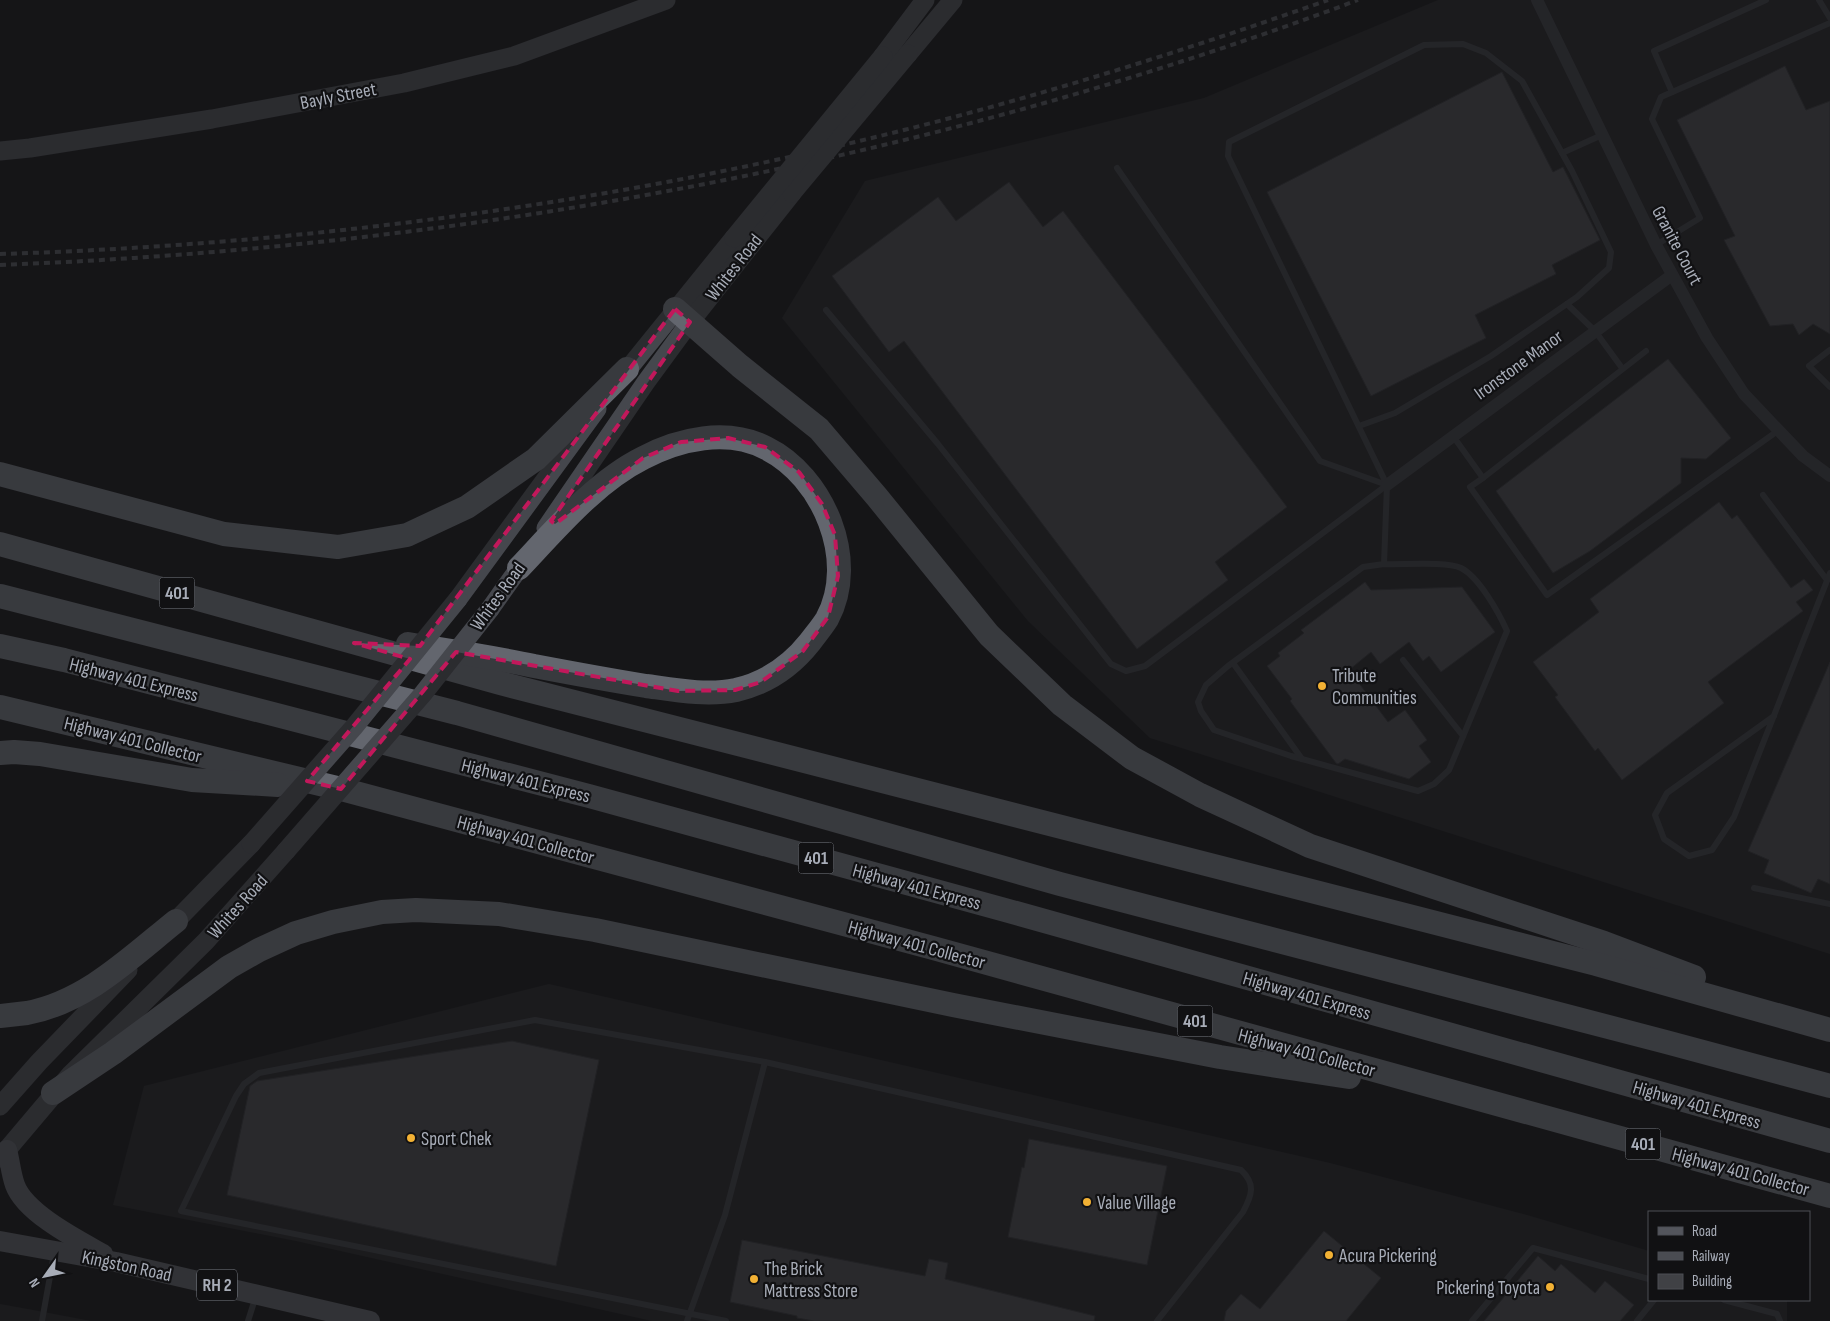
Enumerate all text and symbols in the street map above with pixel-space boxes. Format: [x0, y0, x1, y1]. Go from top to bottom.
street label: Bayly Street [298, 78, 378, 115]
street label: Granite Court [1646, 202, 1707, 289]
street label: Whites Road [701, 230, 768, 306]
street label: Ironstone Manor [1470, 325, 1568, 405]
street label: Whites Road [466, 558, 531, 636]
road number: 401 [160, 578, 194, 608]
street label: Highway 401 Express [67, 653, 201, 708]
place label: Tribute Communities [1332, 665, 1417, 710]
marker: Tribute Communities [1316, 680, 1328, 692]
street label: Highway 401 Collector [61, 712, 204, 769]
street label: Highway 401 Express [459, 754, 593, 809]
street label: Highway 401 Collector [455, 811, 597, 870]
road number: 401 [798, 842, 834, 874]
street label: Highway 401 Express [850, 859, 983, 916]
street label: Whites Road [203, 870, 273, 944]
street label: Highway 401 Collector [846, 916, 988, 975]
street label: Highway 401 Express [1240, 967, 1373, 1026]
road number: 401 [1178, 1006, 1212, 1036]
street label: Highway 401 Collector [1236, 1024, 1378, 1083]
street label: Highway 401 Express [1630, 1076, 1763, 1135]
place label: Sport Chek [421, 1128, 492, 1151]
road number: 401 [1626, 1128, 1660, 1160]
marker: Sport Chek [405, 1132, 417, 1144]
street label: Highway 401 Collector [1670, 1143, 1812, 1202]
place label: Value Village [1097, 1192, 1176, 1215]
marker: Value Village [1081, 1196, 1093, 1208]
legend [1648, 1211, 1810, 1301]
text: Road [1692, 1222, 1717, 1241]
place label: Acura Pickering [1338, 1245, 1437, 1268]
street label: Kingston Road [80, 1246, 174, 1287]
text: Railway [1692, 1247, 1730, 1266]
marker: Acura Pickering [1323, 1249, 1335, 1261]
north arrow [20, 1251, 70, 1301]
place label: The Brick Mattress Store [764, 1258, 858, 1303]
road number: RH 2 [197, 1270, 237, 1300]
text: Building [1692, 1272, 1732, 1291]
marker: The Brick Mattress Store [748, 1273, 760, 1285]
text: N [25, 1275, 44, 1291]
place label: Pickering Toyota [1436, 1277, 1540, 1300]
marker: Pickering Toyota [1544, 1281, 1556, 1293]

